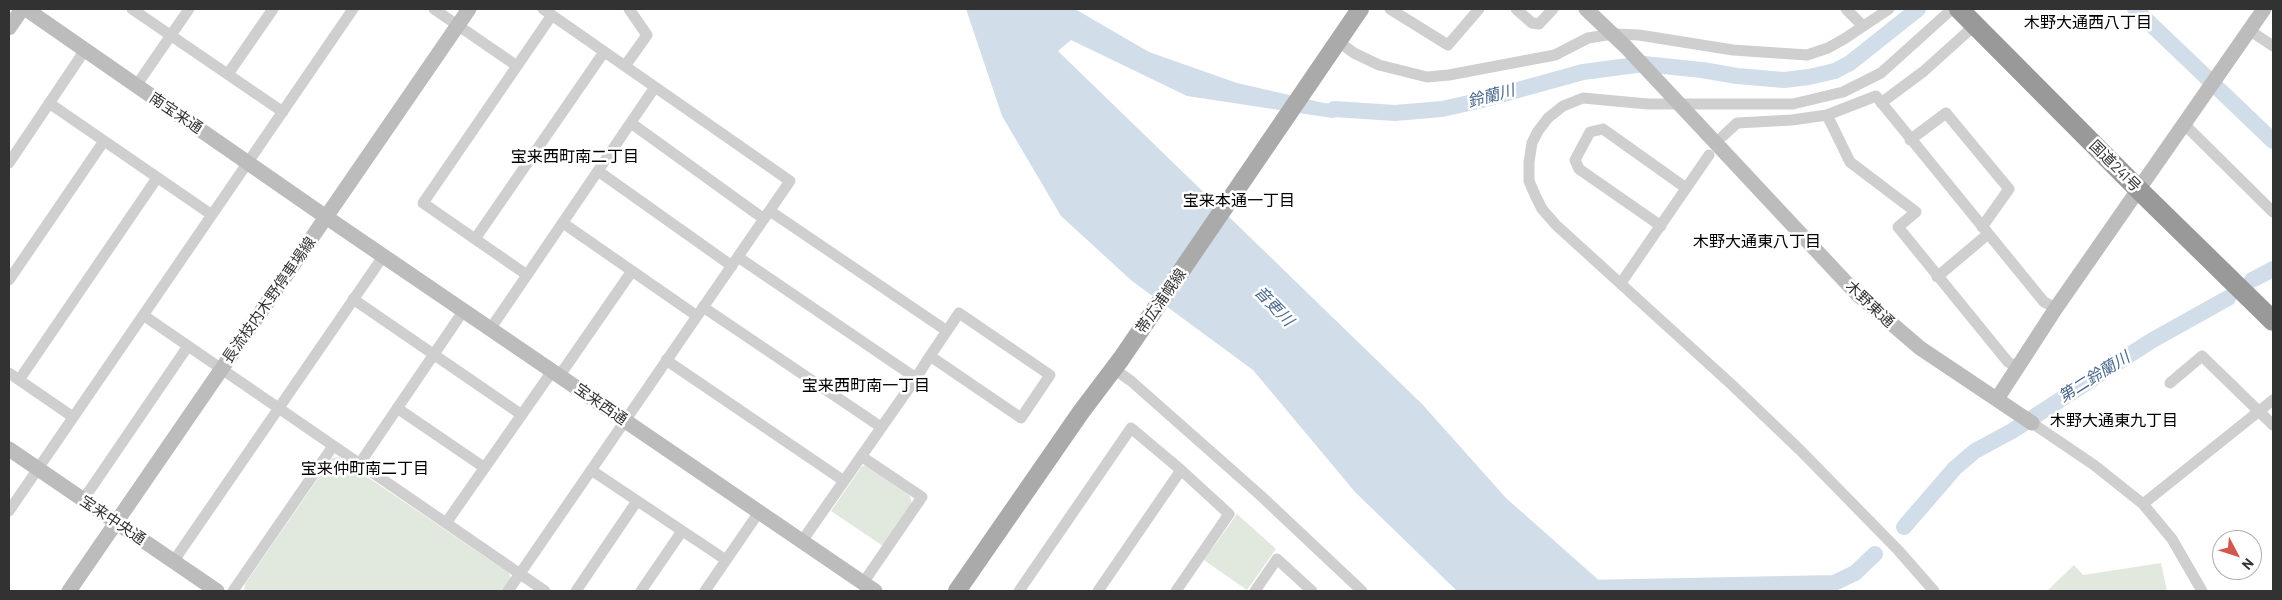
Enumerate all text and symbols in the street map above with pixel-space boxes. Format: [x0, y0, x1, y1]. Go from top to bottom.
district label: 木野大通西八丁目 [2024, 13, 2152, 33]
water label: 鈴蘭川 [1465, 81, 1517, 111]
street label: 南宝来通 [146, 89, 206, 137]
street label: 国道241号 [2086, 137, 2144, 195]
district label: 宝来西町南二丁目 [511, 147, 639, 167]
district label: 宝来本通一丁目 [1183, 191, 1295, 211]
district label: 木野大通東八丁目 [1693, 232, 1821, 252]
street label: 長流枝内木野停車場線 [219, 233, 319, 367]
street label: 帯広浦幌線 [1132, 265, 1190, 337]
street label: 木野東通 [1842, 277, 1898, 331]
water label: 音更川 [1250, 282, 1298, 330]
water label: 第二鈴蘭川 [2055, 348, 2133, 406]
district label: 宝来西町南一丁目 [802, 376, 930, 396]
street label: 宝来西通 [571, 379, 631, 429]
district label: 木野大通東九丁目 [2050, 411, 2178, 431]
district label: 宝来仲町南二丁目 [301, 459, 429, 479]
street label: 宝来中央通 [77, 492, 149, 548]
north arrow [2212, 530, 2262, 580]
text: N [2239, 555, 2258, 573]

